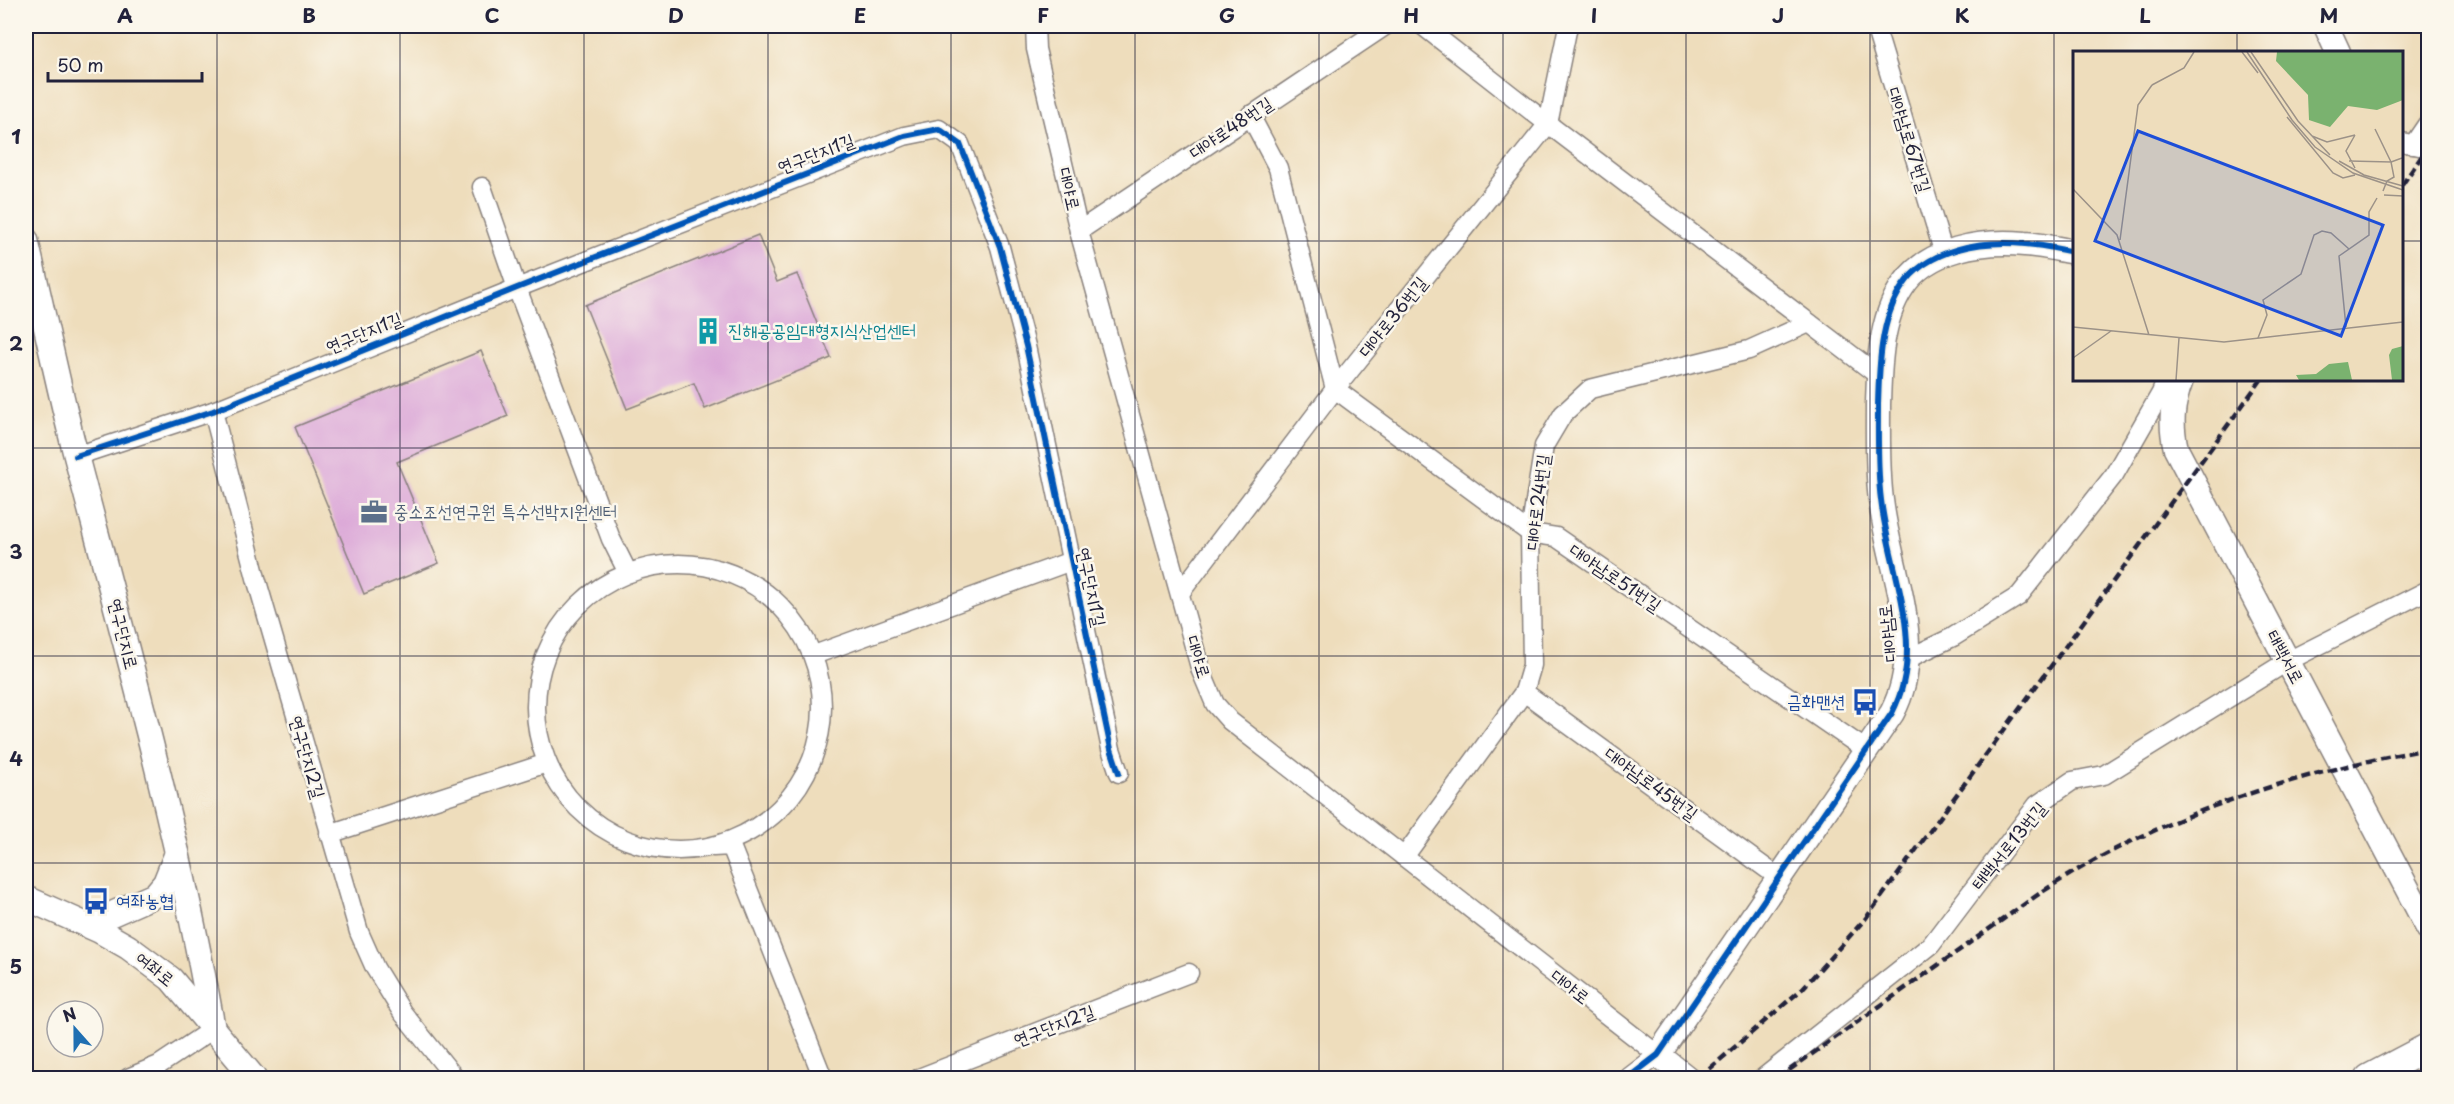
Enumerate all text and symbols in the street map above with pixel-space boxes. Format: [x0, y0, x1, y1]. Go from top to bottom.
text: A [117, 0, 133, 30]
text: B [302, 0, 316, 30]
text: C [484, 0, 500, 30]
text: D [668, 0, 684, 30]
text: E [854, 0, 866, 30]
text: F [1037, 0, 1049, 30]
text: G [1219, 0, 1235, 30]
text: H [1403, 0, 1419, 30]
text: I [1591, 0, 1597, 30]
text: J [1772, 0, 1784, 30]
text: K [1955, 0, 1970, 30]
text: L [2139, 0, 2151, 30]
text: M [2320, 0, 2338, 30]
scale bar [48, 45, 202, 83]
text: 50 m [57, 51, 104, 78]
inset map [2073, 51, 2403, 381]
street label: 대야남로67번길 [1882, 84, 1939, 196]
street label: 대야로48번길 [1183, 89, 1278, 165]
text: 1 [11, 121, 21, 151]
street label: 연구단지1길 [773, 125, 858, 180]
street label: 대야로 [1052, 164, 1089, 213]
street label: 대야로36번길 [1351, 269, 1433, 362]
street label: 연구단지1길 [321, 304, 406, 359]
building icon: 진해공공임대형지식산업센터 [693, 316, 723, 346]
place label: 진해공공임대형지식산업센터 [728, 316, 916, 343]
text: 2 [9, 328, 23, 358]
street label: 대야로24번길 [1517, 452, 1556, 551]
office icon: 중소조선연구원 특수선박지원센터 [359, 497, 389, 527]
place label: 중소조선연구원 특수선박지원센터 [394, 497, 617, 524]
text: 3 [9, 536, 23, 566]
street label: 대야남로51번길 [1564, 536, 1668, 618]
street label: 연구단지1길 [1071, 545, 1114, 629]
street label: 연구단지로 [103, 595, 146, 672]
street label: 대야남로 [1870, 603, 1903, 663]
street label: 태백서로 [2261, 624, 2312, 688]
street label: 대야로 [1180, 632, 1219, 681]
place label: 금화맨션 [1787, 687, 1845, 714]
bus stop icon: 금화맨션 [1850, 687, 1880, 717]
street label: 연구단지2길 [284, 712, 333, 802]
street label: 대야남로45번길 [1599, 740, 1705, 826]
text: 4 [9, 743, 23, 773]
street label: 태백서로13번길 [1964, 795, 2052, 895]
bus stop icon: 여좌농협 [81, 886, 111, 916]
place label: 여좌농협 [116, 886, 174, 913]
street label: 여좌로 [131, 944, 181, 992]
text: 5 [10, 951, 22, 981]
street label: 대야로 [1545, 962, 1596, 1010]
street label: 연구단지2길 [1009, 997, 1099, 1052]
north arrow [45, 999, 105, 1059]
text: N [59, 1001, 79, 1028]

